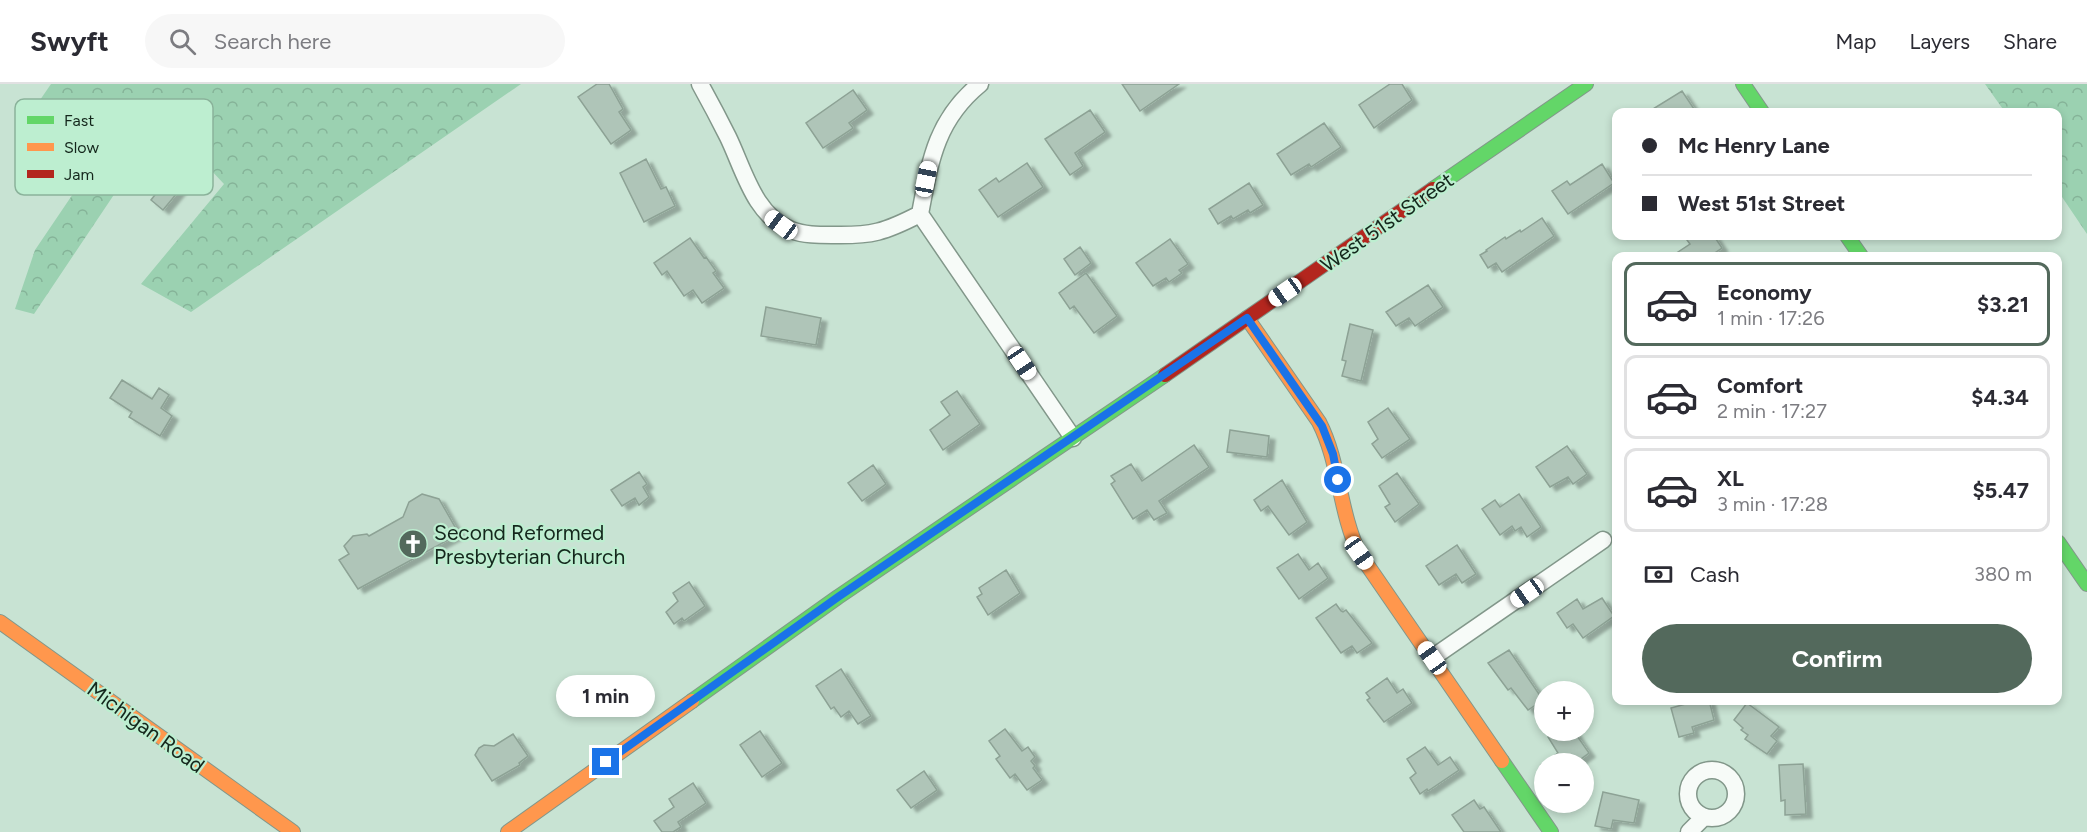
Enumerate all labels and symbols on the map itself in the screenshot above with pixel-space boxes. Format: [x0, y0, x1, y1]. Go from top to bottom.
legend [15, 99, 213, 195]
text: Fast [64, 111, 94, 130]
text: Slow [64, 138, 99, 157]
car [914, 160, 938, 198]
text: Jam [64, 165, 94, 184]
street label: West 51st Street [1316, 167, 1458, 277]
car [761, 207, 801, 243]
car [1265, 274, 1305, 310]
car [1004, 343, 1040, 383]
route start [1324, 466, 1351, 493]
place label: Second Reformed Presbyterian Church [434, 520, 625, 569]
church icon: Second Reformed Presbyterian Church [397, 528, 429, 560]
car [1341, 533, 1377, 573]
car [1507, 575, 1547, 611]
car [1414, 638, 1450, 678]
callout: 1 min [556, 675, 656, 717]
street label: Michigan Road [82, 676, 210, 778]
route end [592, 748, 619, 775]

